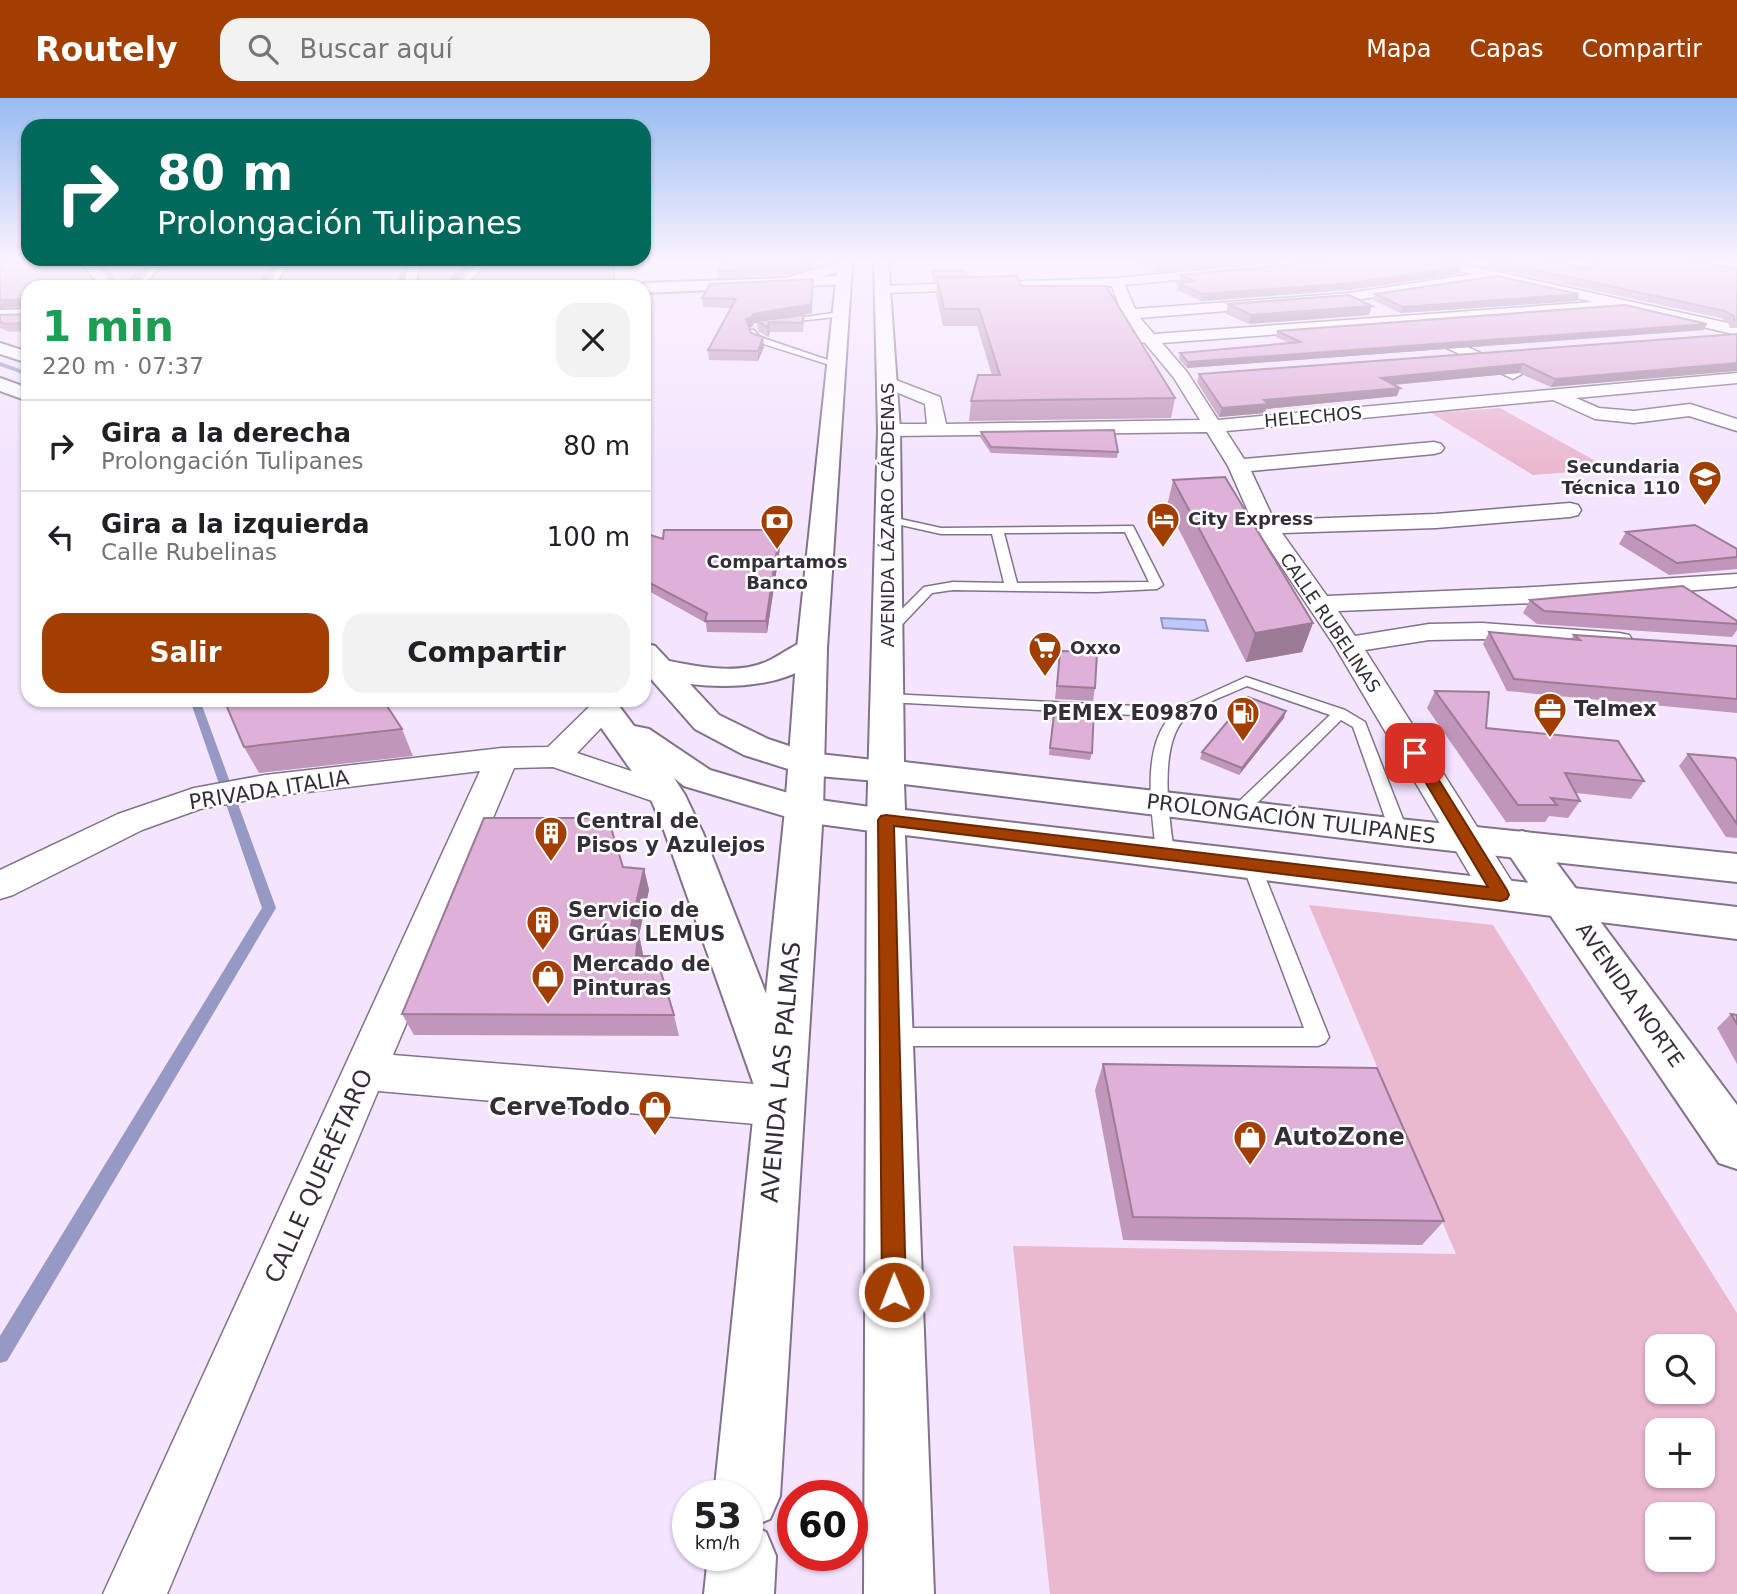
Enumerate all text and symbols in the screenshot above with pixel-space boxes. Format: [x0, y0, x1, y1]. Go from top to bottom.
search box [220, 18, 710, 81]
text: Routely [35, 30, 178, 69]
icon: search [244, 30, 282, 68]
text: Buscar aquí [300, 34, 453, 64]
text: Mapa [1366, 35, 1432, 63]
text: Capas [1470, 35, 1543, 63]
text: Compartir [1581, 35, 1702, 63]
text: 80 m [157, 145, 293, 202]
icon: right [42, 147, 133, 238]
text: Prolongación Tulipanes [157, 204, 522, 242]
text: 1 min [42, 302, 174, 351]
button: close [556, 303, 630, 377]
text: 220 m · 07:37 [42, 353, 204, 379]
street label: AVENIDA LÁZARO CÁRDENAS [877, 383, 898, 647]
street label: HELECHOS [1263, 402, 1363, 431]
text: Gira a la derecha [101, 418, 351, 448]
icon: right [42, 427, 80, 465]
text: 80 m [563, 431, 630, 461]
text: Prolongación Tulipanes [101, 448, 364, 474]
place label: Secundaria Técnica 110 [1562, 456, 1680, 498]
school or university icon: Secundaria Técnica 110 [1686, 458, 1724, 507]
hotel icon: City Express [1144, 500, 1182, 549]
bank icon: Compartamos Banco [758, 502, 796, 551]
place label: City Express [1188, 508, 1313, 529]
text: Gira a la izquierda [101, 509, 369, 539]
icon: left [42, 518, 80, 556]
text: 100 m [547, 522, 630, 552]
text: Calle Rubelinas [101, 539, 277, 565]
street label: CALLE RUBELINAS [1276, 549, 1385, 697]
place label: Compartamos Banco [707, 551, 847, 593]
button: Salir [42, 613, 329, 693]
button: Compartir [343, 613, 630, 693]
supermarket icon: Oxxo [1026, 629, 1064, 678]
place label: Oxxo [1070, 637, 1121, 658]
office icon: Telmex [1531, 690, 1569, 739]
fuel station icon: PEMEX E09870 [1224, 694, 1262, 743]
place label: Telmex [1574, 697, 1657, 721]
place label: PEMEX E09870 [1042, 701, 1218, 725]
pin [1385, 723, 1445, 783]
icon: arrive [1396, 734, 1434, 772]
street label: PRIVADA ITALIA [187, 765, 351, 815]
street label: PROLONGACIÓN TULIPANES [1145, 788, 1437, 849]
place label: Central de Pisos y Azulejos [576, 809, 765, 857]
building icon: Central de Pisos y Azulejos [532, 814, 570, 863]
place label: Servicio de Grúas LEMUS [568, 898, 725, 946]
building icon: Servicio de Grúas LEMUS [524, 903, 562, 952]
street label: AVENIDA NORTE [1571, 918, 1689, 1072]
street label: AVENIDA LAS PALMAS [756, 940, 806, 1204]
place label: Mercado de Pinturas [572, 952, 710, 1000]
shop icon: Mercado de Pinturas [529, 957, 567, 1006]
street label: CALLE QUERÉTARO [258, 1064, 379, 1287]
shop icon: CerveTodo [636, 1088, 674, 1137]
place label: CerveTodo [489, 1093, 630, 1121]
shop icon: AutoZone [1231, 1118, 1269, 1167]
place label: AutoZone [1274, 1123, 1405, 1151]
position arrow [857, 1255, 931, 1329]
map controls [1645, 1334, 1715, 1572]
button: search [1645, 1334, 1715, 1404]
button: + [1645, 1418, 1715, 1488]
speed limit sign: 60 [777, 1480, 868, 1571]
text: 53 [693, 1496, 742, 1536]
button: − [1645, 1502, 1715, 1572]
text: km/h [695, 1532, 740, 1553]

